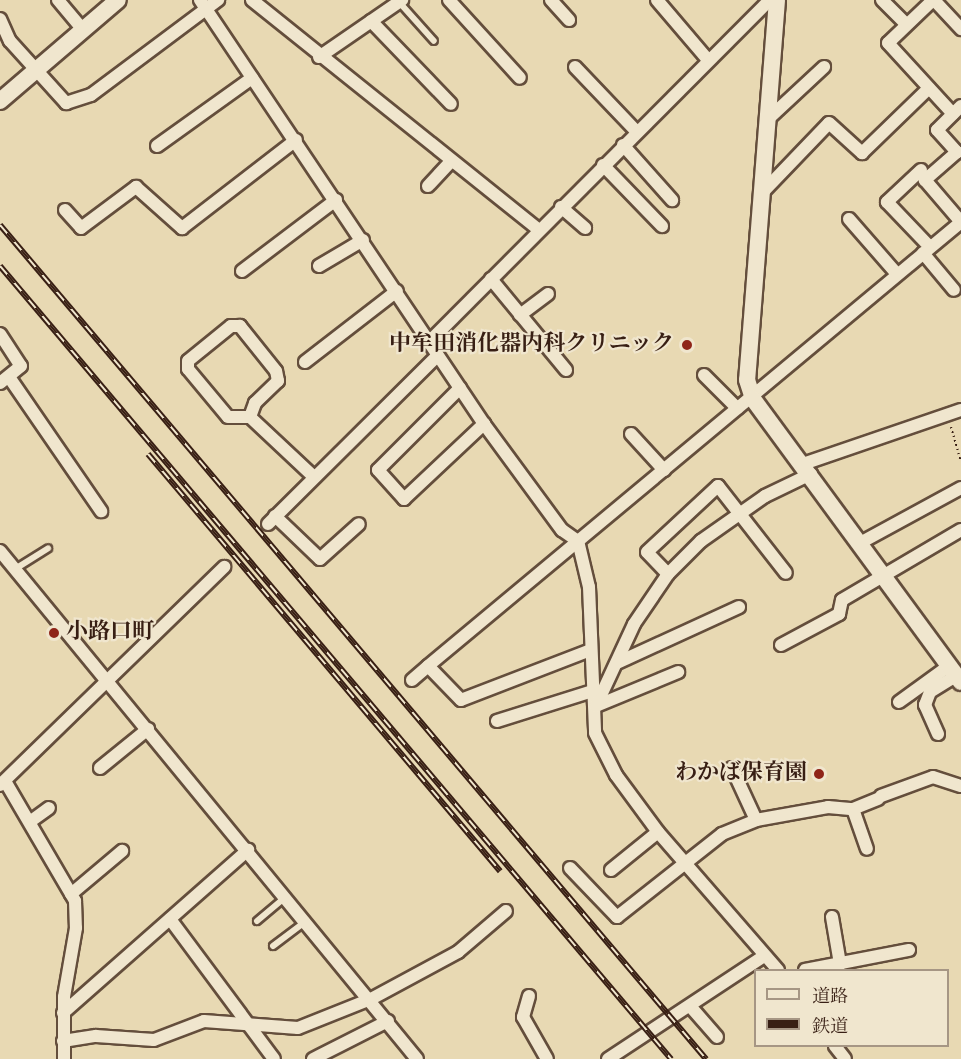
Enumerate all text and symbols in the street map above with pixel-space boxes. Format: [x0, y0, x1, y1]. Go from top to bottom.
place label: 中牟田消化器内科クリニック [388, 332, 674, 358]
marker: 中牟田消化器内科クリニック [678, 336, 696, 354]
place label: 小路口町 [66, 620, 154, 646]
marker: 小路口町 [47, 626, 61, 640]
place label: わかば保育園 [675, 761, 807, 787]
marker: わかば保育園 [812, 767, 826, 781]
legend [754, 969, 949, 1047]
text: 道路 [812, 988, 848, 1006]
text: 鉄道 [812, 1018, 848, 1036]

